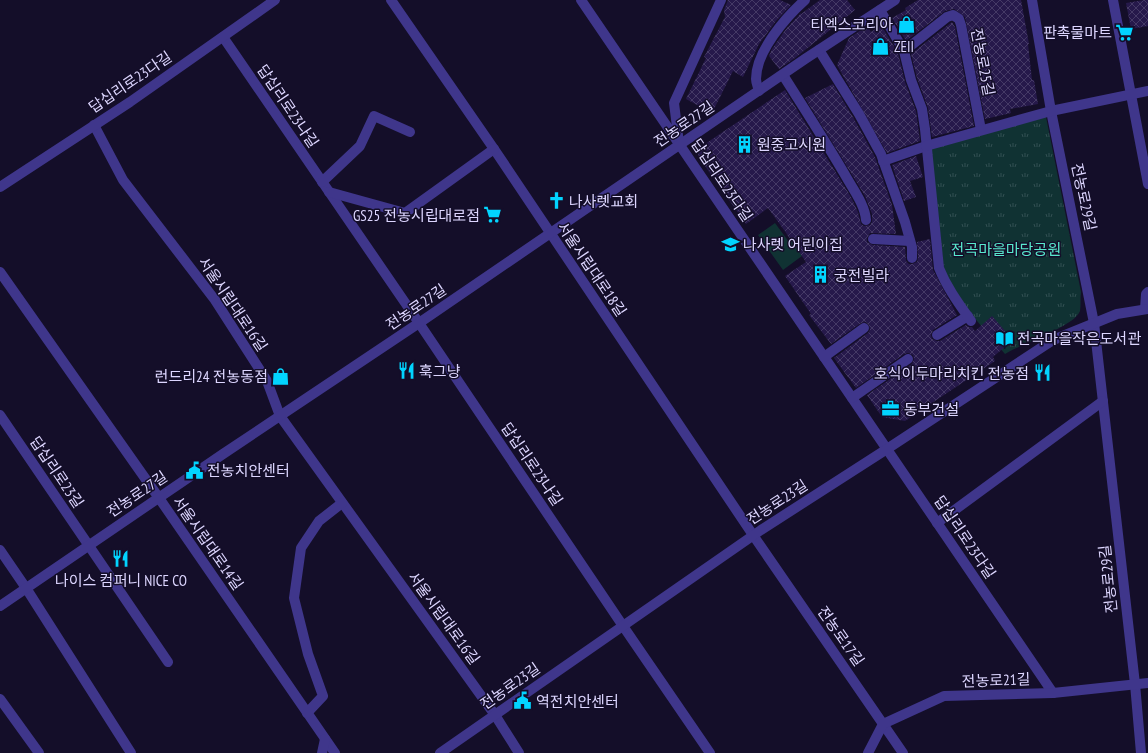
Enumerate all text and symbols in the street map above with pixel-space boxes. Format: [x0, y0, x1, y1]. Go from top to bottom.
shop icon: 티엑스코리아 [896, 14, 916, 34]
place label: 티엑스코리아 [810, 15, 893, 34]
supermarket icon: 판촉물마트 [1115, 22, 1135, 42]
place label: 판촉물마트 [1043, 23, 1112, 42]
street label: 전농로25길 [967, 26, 999, 98]
shop icon: ZEII [871, 36, 891, 56]
place label: ZEII [894, 37, 914, 56]
street label: 답십리로23다길 [85, 47, 175, 117]
street label: 답십리로23나길 [253, 61, 323, 151]
street label: 전농로27길 [650, 97, 718, 151]
building icon: 원중고시원 [734, 134, 754, 154]
street label: 답십리로23다길 [687, 135, 757, 225]
place label: 원중고시원 [757, 135, 826, 154]
street label: 전농로29길 [1068, 161, 1100, 233]
church icon: 나사렛교회 [546, 191, 566, 211]
place label: 나사렛교회 [569, 192, 638, 211]
supermarket icon: GS25 전농시립대로점 [483, 205, 503, 225]
place label: GS25 전농시립대로점 [353, 206, 480, 225]
street label: 서울시립대로18길 [553, 218, 631, 320]
school or university icon: 나사렛 어린이집 [720, 234, 740, 254]
place label: 나사렛 어린이집 [743, 235, 843, 254]
park label: 전곡마을마당공원 [951, 240, 1061, 259]
street label: 서울시립대로16길 [194, 253, 272, 355]
building icon: 궁전빌라 [811, 265, 831, 285]
place label: 궁전빌라 [834, 266, 889, 285]
street label: 전농로27길 [382, 280, 450, 334]
library icon: 전곡마을작은도서관 [994, 328, 1014, 348]
place label: 전곡마을작은도서관 [1017, 329, 1141, 348]
restaurant icon: 훅그냥 [396, 361, 416, 381]
place label: 훅그냥 [419, 362, 461, 381]
restaurant icon: 호식이두마리치킨 전농점 [1032, 363, 1052, 383]
place label: 호식이두마리치킨 전농점 [874, 364, 1029, 383]
shop icon: 런드리24 전농동점 [271, 366, 291, 386]
place label: 런드리24 전농동점 [155, 367, 268, 386]
office icon: 동부건설 [881, 399, 901, 419]
place label: 동부건설 [904, 400, 959, 419]
street label: 답십리로23나길 [497, 419, 567, 509]
street label: 답십리로23길 [26, 432, 88, 512]
public building icon: 전농치안센터 [184, 460, 204, 480]
place label: 전농치안센터 [207, 461, 290, 480]
street label: 전농로27길 [103, 467, 171, 521]
street label: 전농로23길 [743, 475, 811, 529]
street label: 서울시립대로14길 [169, 492, 247, 594]
street label: 답십리로23다길 [930, 492, 1000, 582]
street label: 전농로29길 [1095, 544, 1121, 614]
restaurant icon: 나이스 컴퍼니 NICE CO [111, 549, 131, 569]
street label: 서울시립대로16길 [404, 568, 484, 668]
place label: 나이스 컴퍼니 NICE CO [55, 571, 187, 590]
street label: 전농로17길 [814, 602, 868, 670]
street label: 전농로23길 [476, 659, 544, 713]
street label: 전농로21길 [961, 669, 1031, 691]
public building icon: 역전치안센터 [513, 691, 533, 711]
place label: 역전치안센터 [536, 692, 619, 711]

